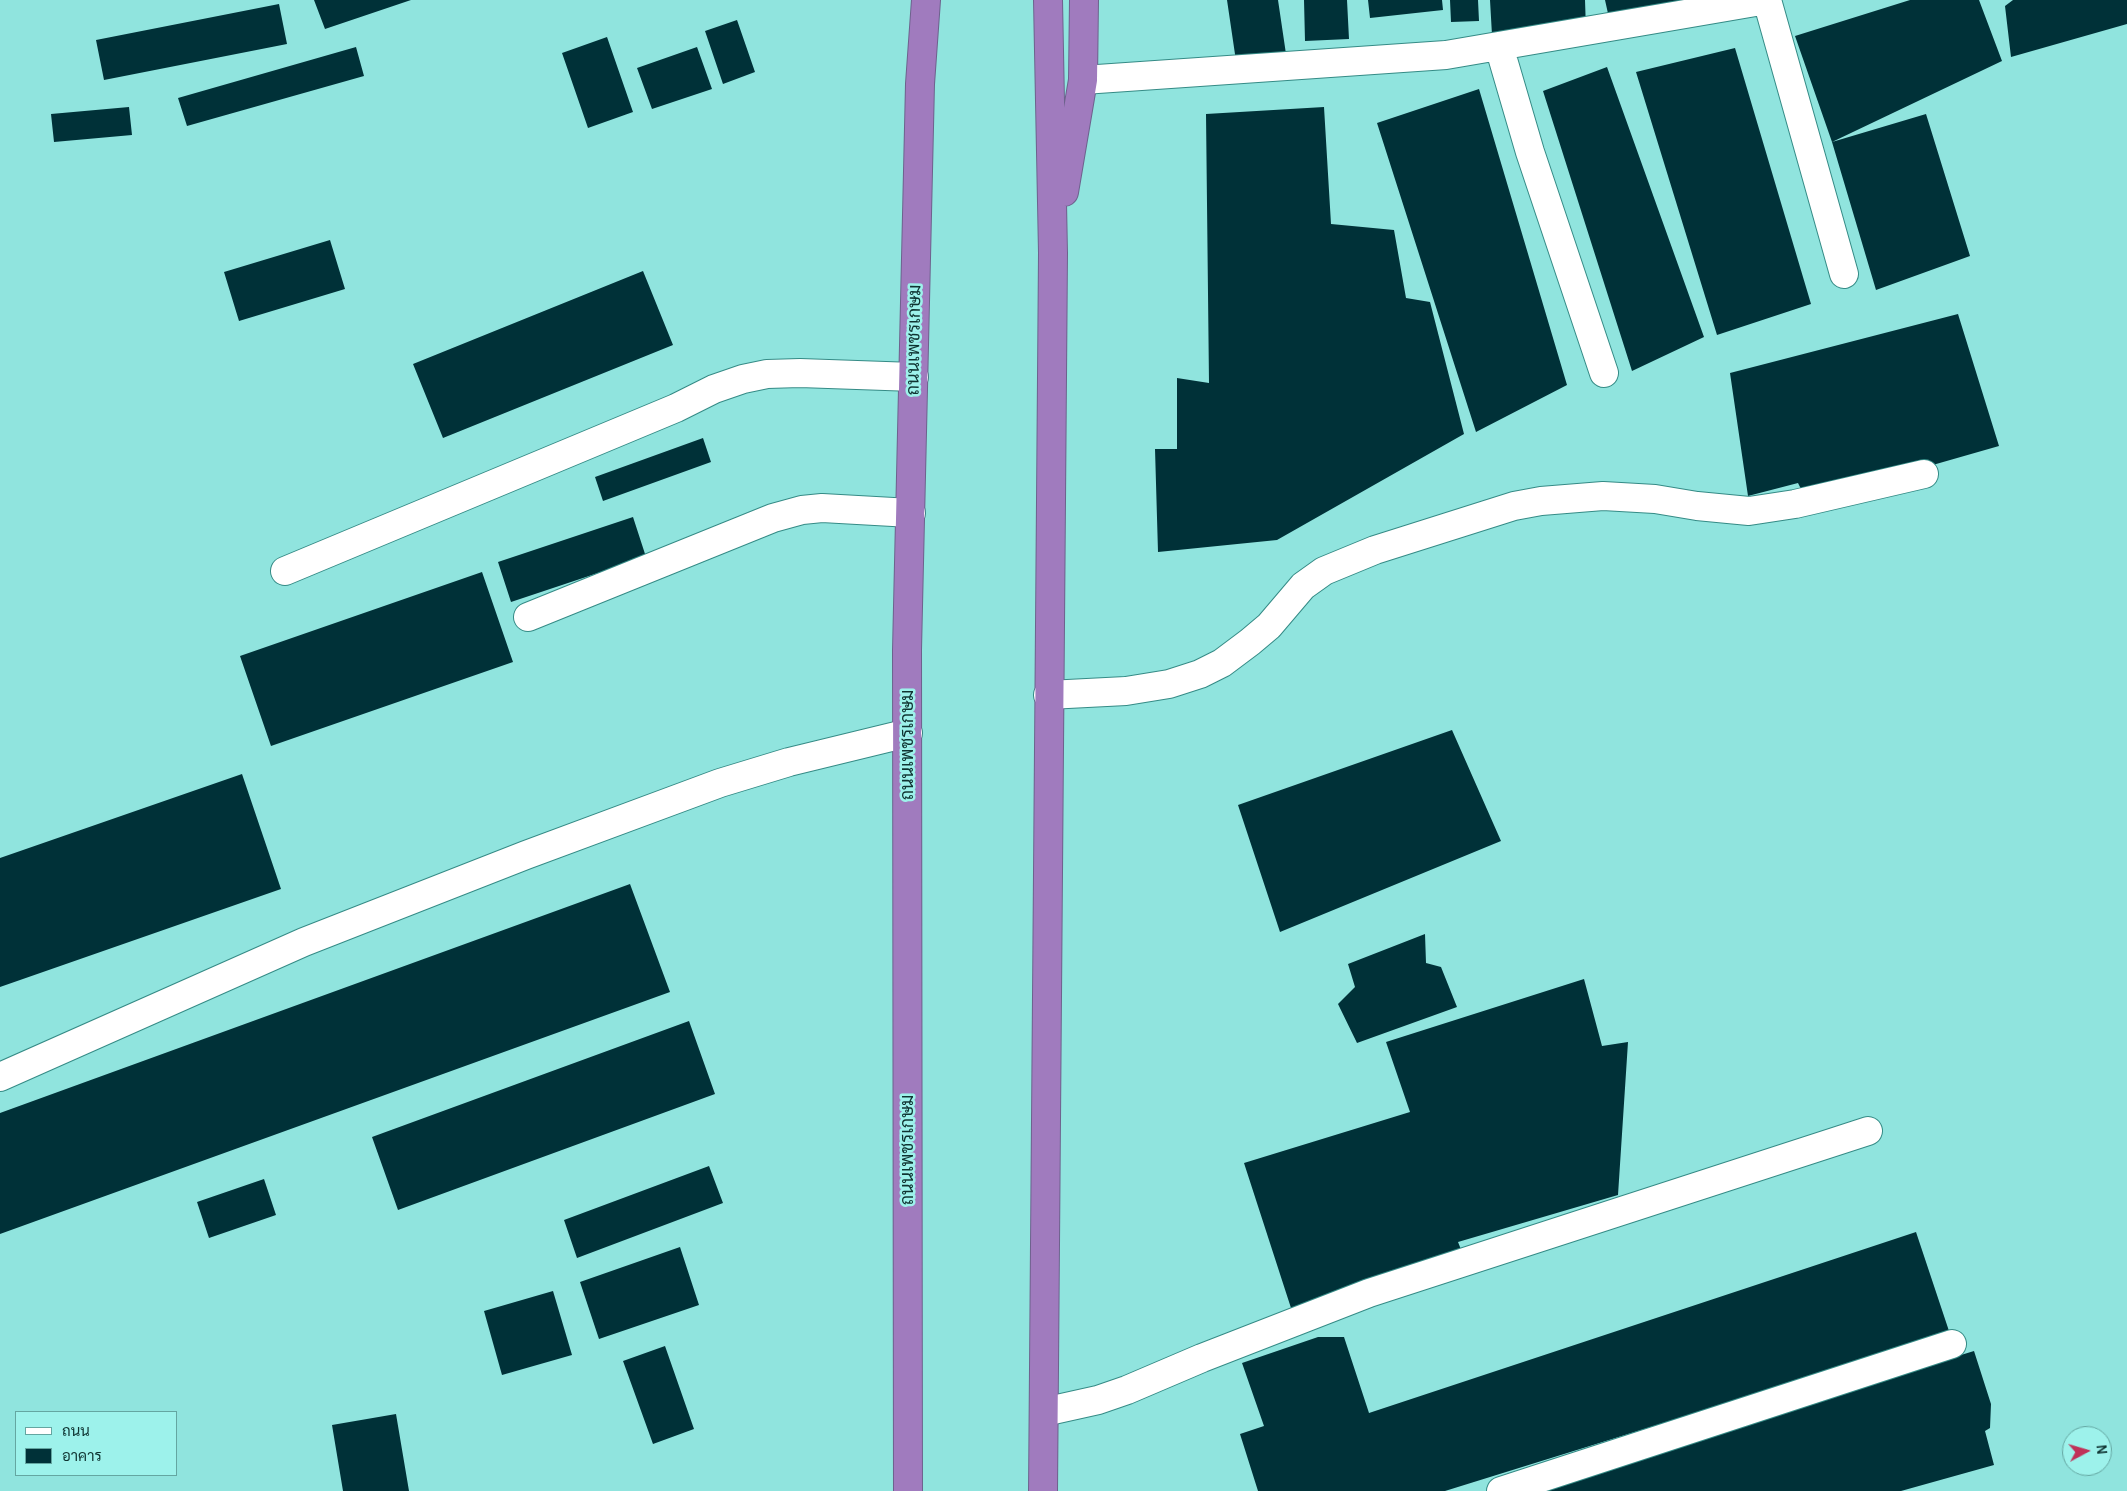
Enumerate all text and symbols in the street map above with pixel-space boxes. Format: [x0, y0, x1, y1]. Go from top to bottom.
street label: ถนนเพชรเกษม [902, 284, 926, 396]
street label: ถนนเพชรเกษม [897, 690, 919, 800]
street label: ถนนเพชรเกษม [897, 1095, 919, 1205]
legend [15, 1411, 178, 1476]
text: ถนน [62, 1424, 90, 1439]
north arrow [2062, 1426, 2112, 1476]
text: N [2093, 1444, 2108, 1455]
text: อาคาร [62, 1449, 102, 1464]

